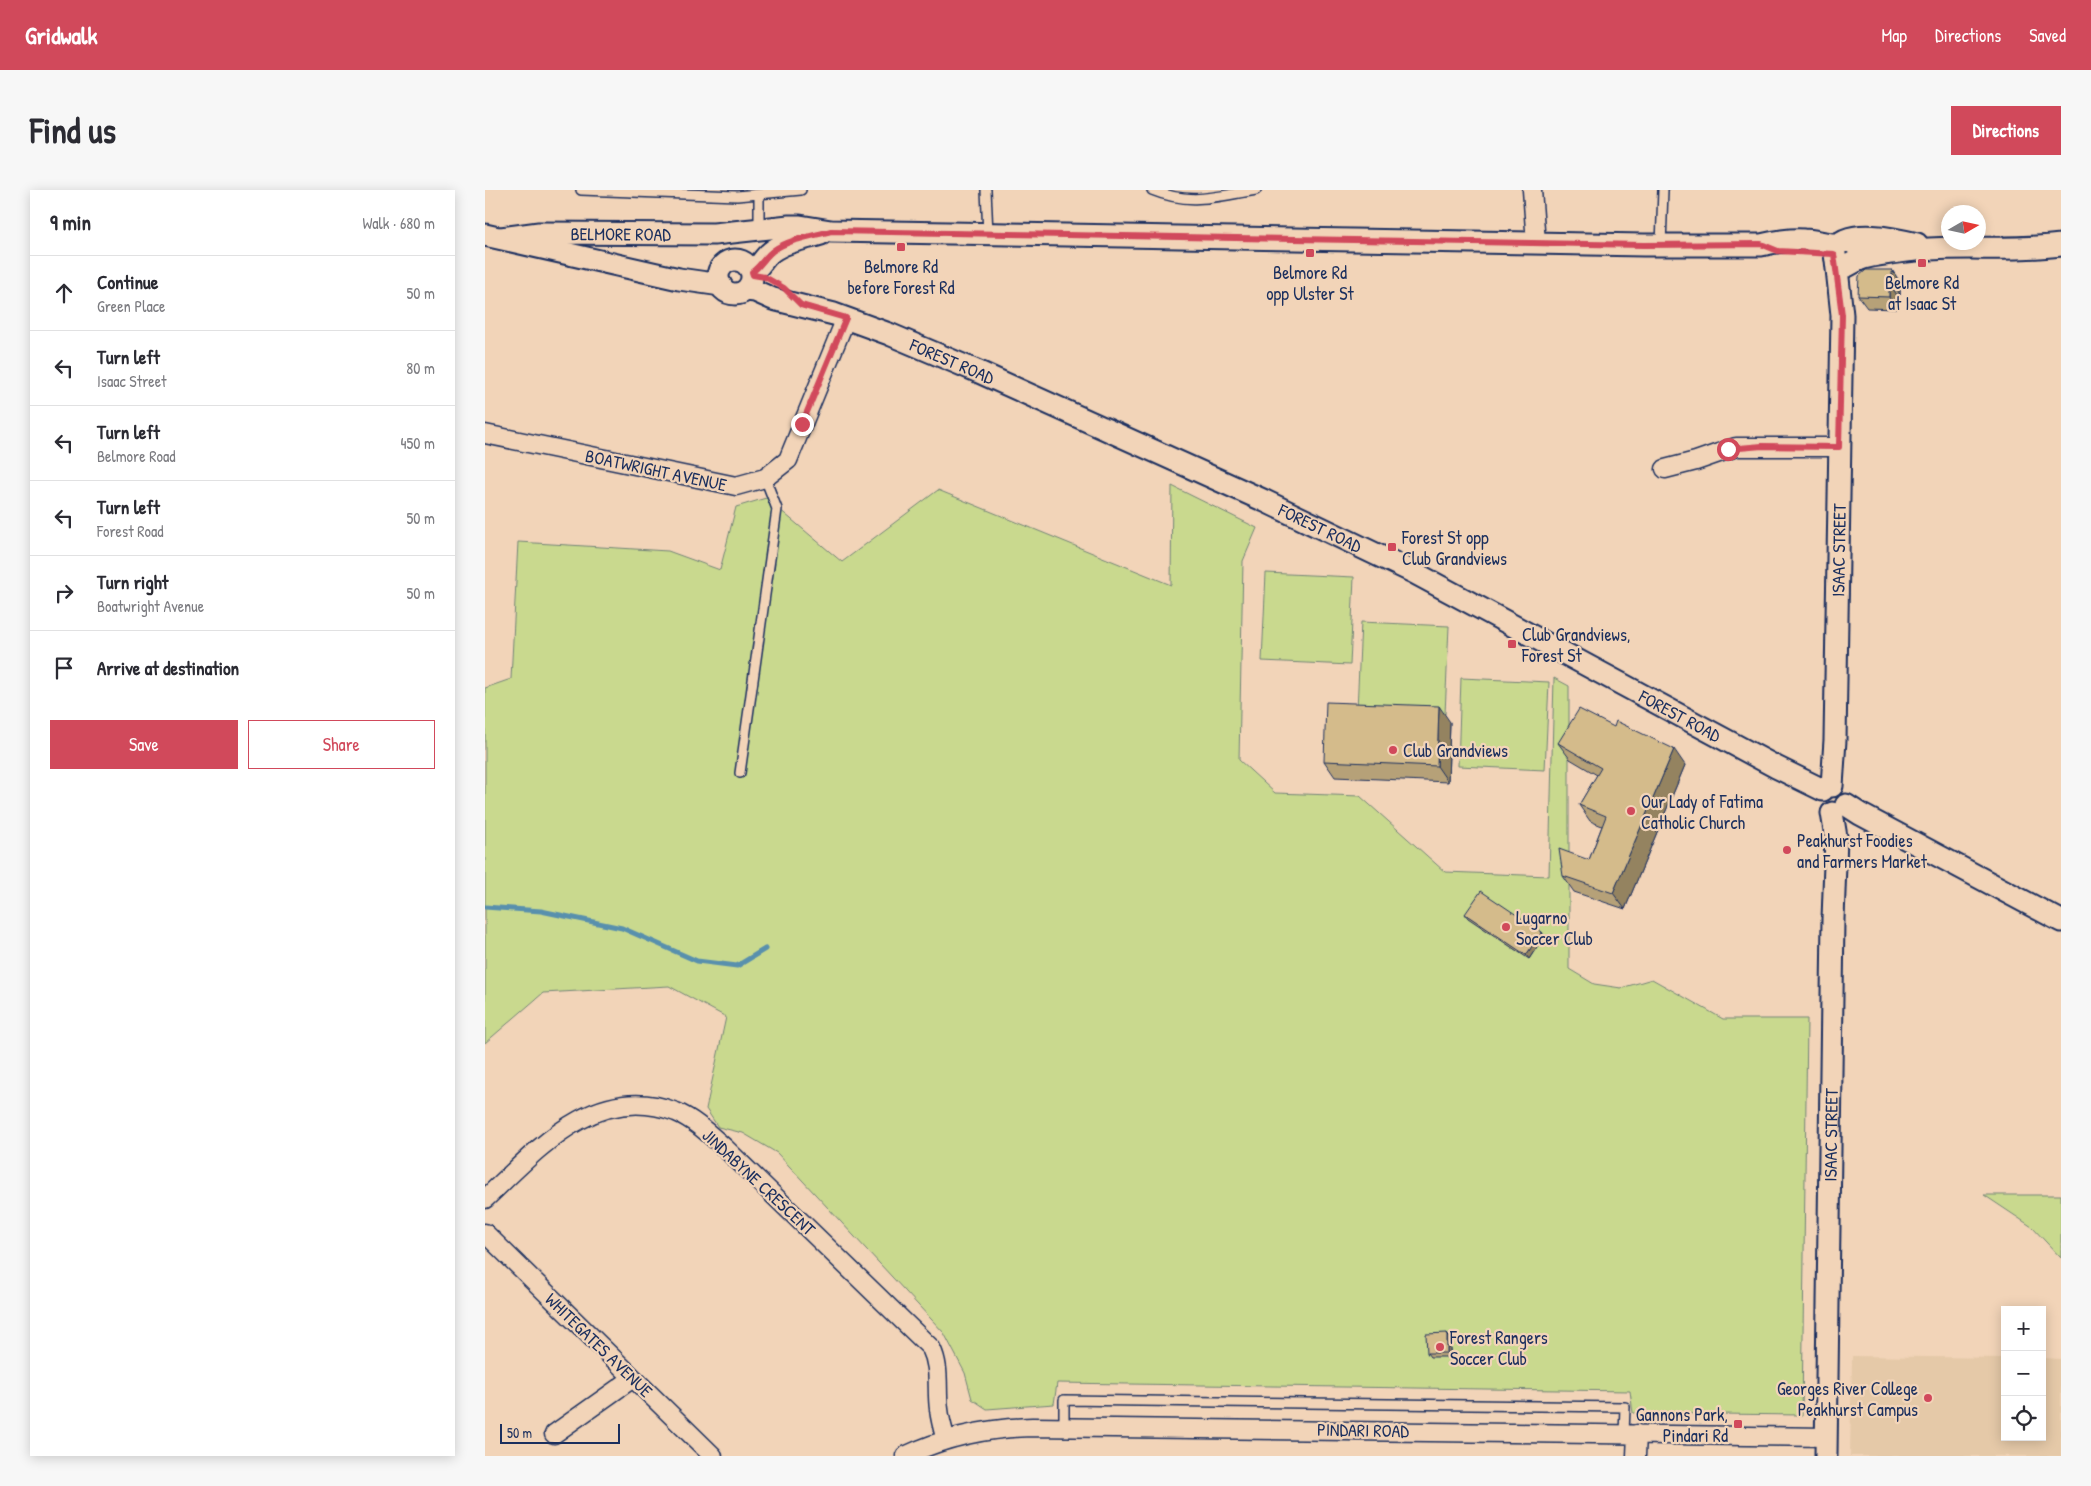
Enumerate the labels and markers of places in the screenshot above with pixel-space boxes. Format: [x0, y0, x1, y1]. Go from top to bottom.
marker: Belmore Rd before Forest Rd [895, 241, 907, 253]
marker: Belmore Rd opp Ulster St [1304, 247, 1316, 259]
place label: Belmore Rd before Forest Rd [847, 254, 955, 300]
marker: Belmore Rd at Isaac St [1916, 257, 1928, 269]
place label: Belmore Rd opp Ulster St [1266, 260, 1354, 306]
place label: Belmore Rd at Isaac St [1885, 270, 1959, 316]
place label: Forest St opp Club Grandviews [1401, 525, 1507, 571]
marker: Forest St opp Club Grandviews [1386, 541, 1398, 553]
place label: Club Grandviews, Forest St [1521, 622, 1631, 668]
marker: Club Grandviews, Forest St [1506, 638, 1518, 650]
place label: Club Grandviews [1403, 738, 1508, 763]
marker: Club Grandviews [1387, 744, 1399, 756]
place label: Our Lady of Fatima Catholic Church [1641, 789, 1763, 835]
marker: Our Lady of Fatima Catholic Church [1625, 805, 1637, 817]
place label: Peakhurst Foodies and Farmers Market [1797, 828, 1928, 874]
marker: Peakhurst Foodies and Farmers Market [1781, 844, 1793, 856]
place label: Lugarno Soccer Club [1516, 905, 1593, 951]
marker: Lugarno Soccer Club [1500, 921, 1512, 933]
place label: Forest Rangers Soccer Club [1449, 1325, 1548, 1371]
marker: Forest Rangers Soccer Club [1434, 1341, 1446, 1353]
place label: Georges River College Peakhurst Campus [1777, 1376, 1918, 1422]
marker: Georges River College Peakhurst Campus [1922, 1392, 1934, 1404]
place label: Gannons Park, Pindari Rd [1636, 1402, 1728, 1448]
marker: Gannons Park, Pindari Rd [1732, 1418, 1744, 1430]

